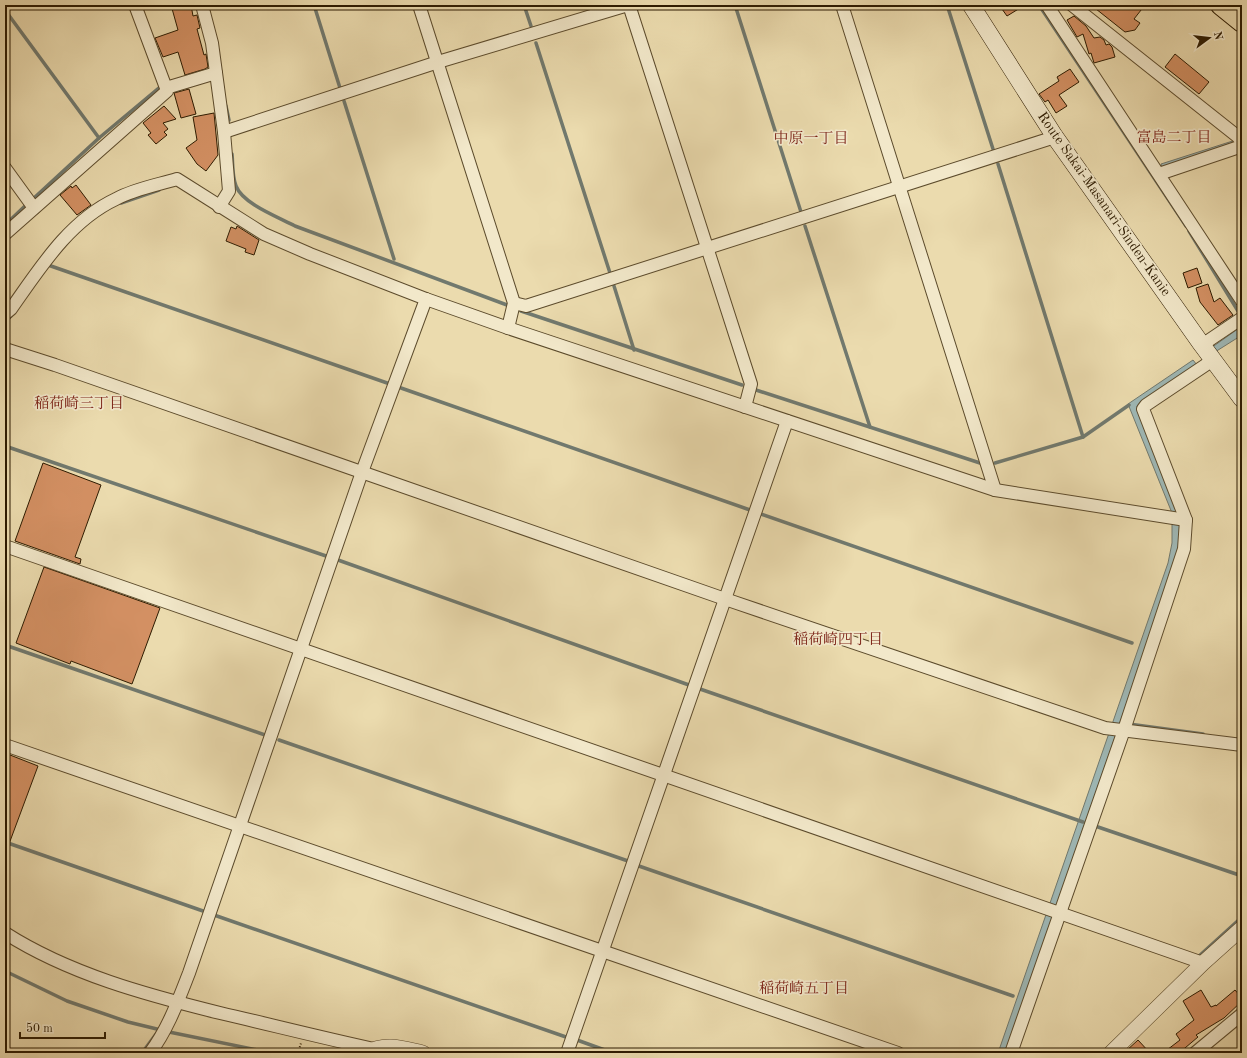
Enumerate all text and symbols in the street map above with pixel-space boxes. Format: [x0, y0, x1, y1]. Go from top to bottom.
north arrow [1189, 18, 1229, 58]
text: N [1211, 30, 1224, 42]
street label: Route Sakai-Masanari-Sinden-Kanie [1035, 109, 1173, 299]
district label: 富島二丁目 [1136, 129, 1212, 146]
district label: 中原一丁目 [773, 130, 849, 147]
district label: 稲荷崎三丁目 [34, 395, 124, 412]
district label: 稲荷崎四丁目 [793, 631, 883, 648]
district label: 稲荷崎五丁目 [759, 980, 849, 997]
scale bar [20, 1014, 105, 1040]
text: 50 m [26, 1022, 53, 1035]

